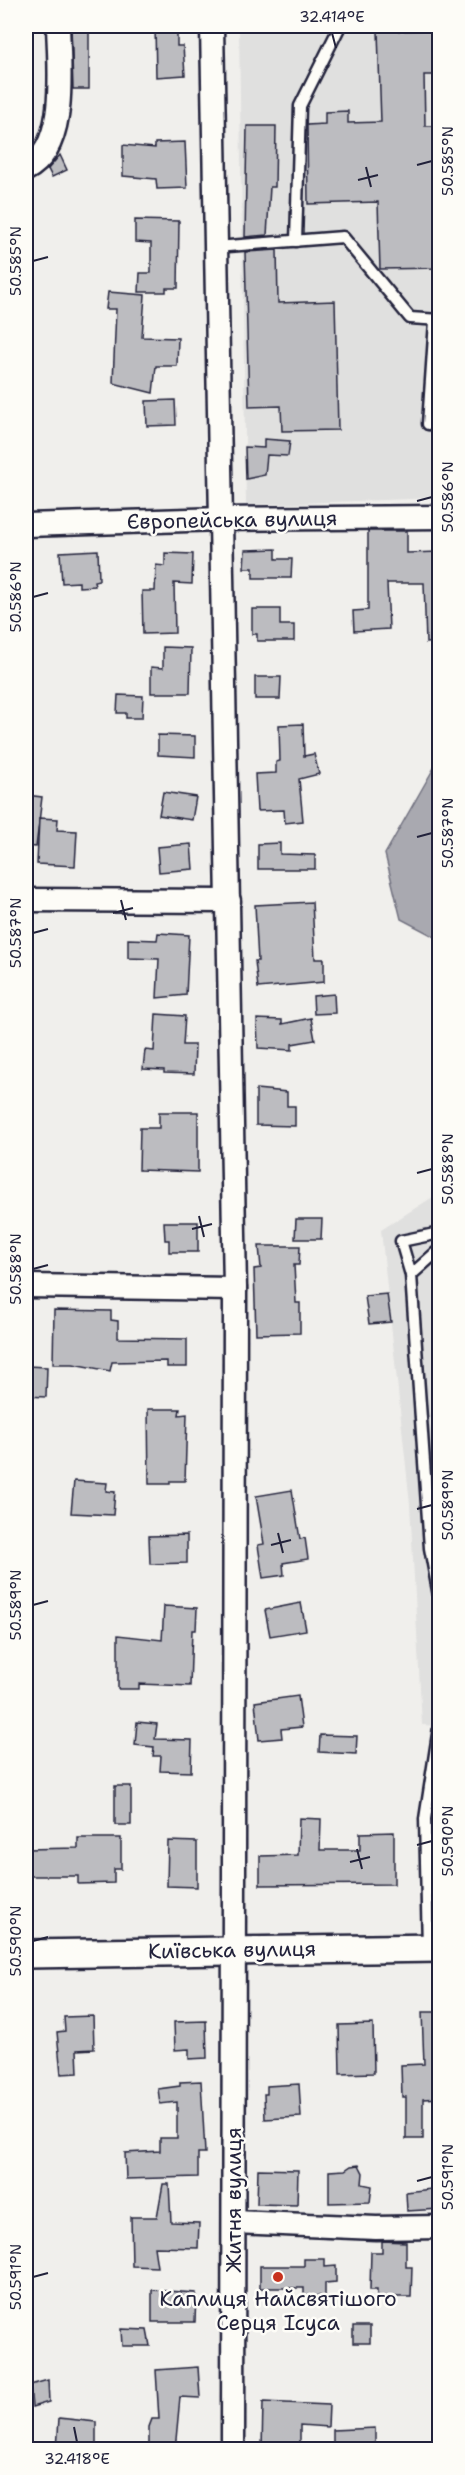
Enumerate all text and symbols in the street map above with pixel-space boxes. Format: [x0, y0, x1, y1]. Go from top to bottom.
text: 32.414°E [299, 7, 365, 27]
text: 50.585°N [438, 126, 458, 196]
text: 50.585°N [6, 226, 26, 296]
text: 50.586°N [438, 461, 458, 533]
street label: Європейська вулиця [126, 504, 338, 536]
text: 50.586°N [6, 561, 26, 633]
text: 50.587°N [438, 798, 458, 868]
text: 50.587°N [6, 898, 26, 968]
text: 50.588°N [438, 1133, 458, 1205]
text: 50.588°N [6, 1233, 26, 1305]
text: 50.589°N [438, 1470, 458, 1540]
text: 50.589°N [6, 1570, 26, 1640]
text: 50.590°N [438, 1805, 458, 1877]
text: 50.590°N [6, 1905, 26, 1977]
street label: Київська вулиця [148, 1935, 316, 1965]
street label: Житня вулиця [220, 2127, 248, 2273]
text: 50.591°N [438, 2144, 458, 2210]
text: 50.591°N [6, 2244, 26, 2310]
marker: Каплиця Найсвятішого Серця Ісуса [271, 2270, 285, 2284]
place label: Каплиця Найсвятішого Серця Ісуса [159, 2285, 397, 2337]
text: 32.418°E [44, 2449, 110, 2469]

